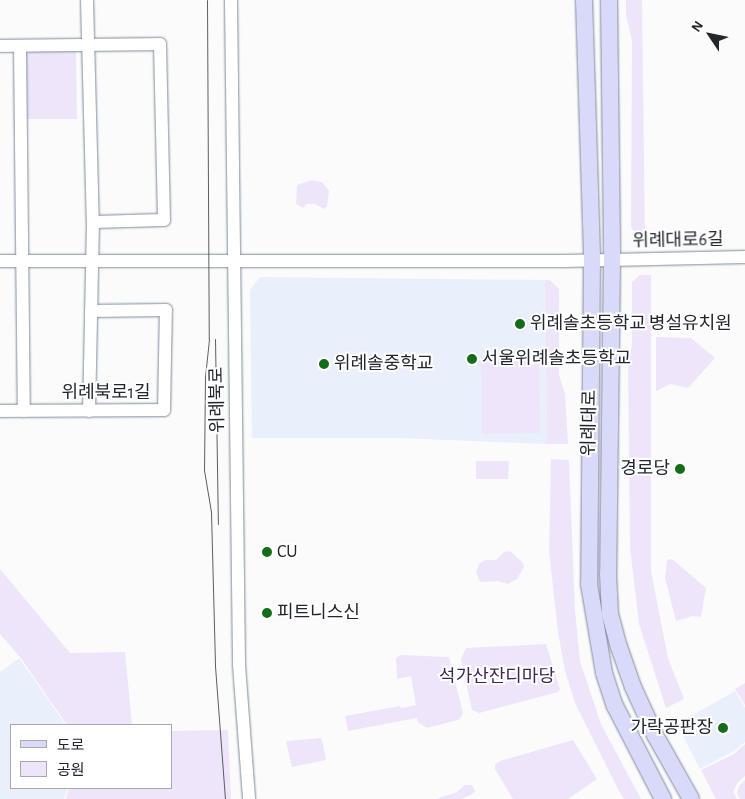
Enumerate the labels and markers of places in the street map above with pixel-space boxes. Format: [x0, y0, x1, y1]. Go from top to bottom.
place label: 위례솔초등학교 병설유치원 [530, 313, 732, 335]
marker: 위례솔초등학교 병설유치원 [514, 318, 526, 330]
place label: 서울위례솔초등학교 [482, 348, 631, 370]
place label: 위례솔중학교 [334, 353, 433, 375]
marker: 서울위례솔초등학교 [466, 353, 478, 365]
marker: 위례솔중학교 [318, 358, 330, 370]
place label: 경로당 [620, 458, 670, 480]
marker: 경로당 [674, 463, 686, 475]
place label: CU [277, 541, 298, 563]
marker: CU [261, 546, 273, 558]
place label: 피트니스신 [277, 602, 360, 624]
marker: 피트니스신 [261, 607, 273, 619]
place label: 가락공판장 [630, 717, 713, 739]
marker: 가락공판장 [717, 722, 729, 734]

